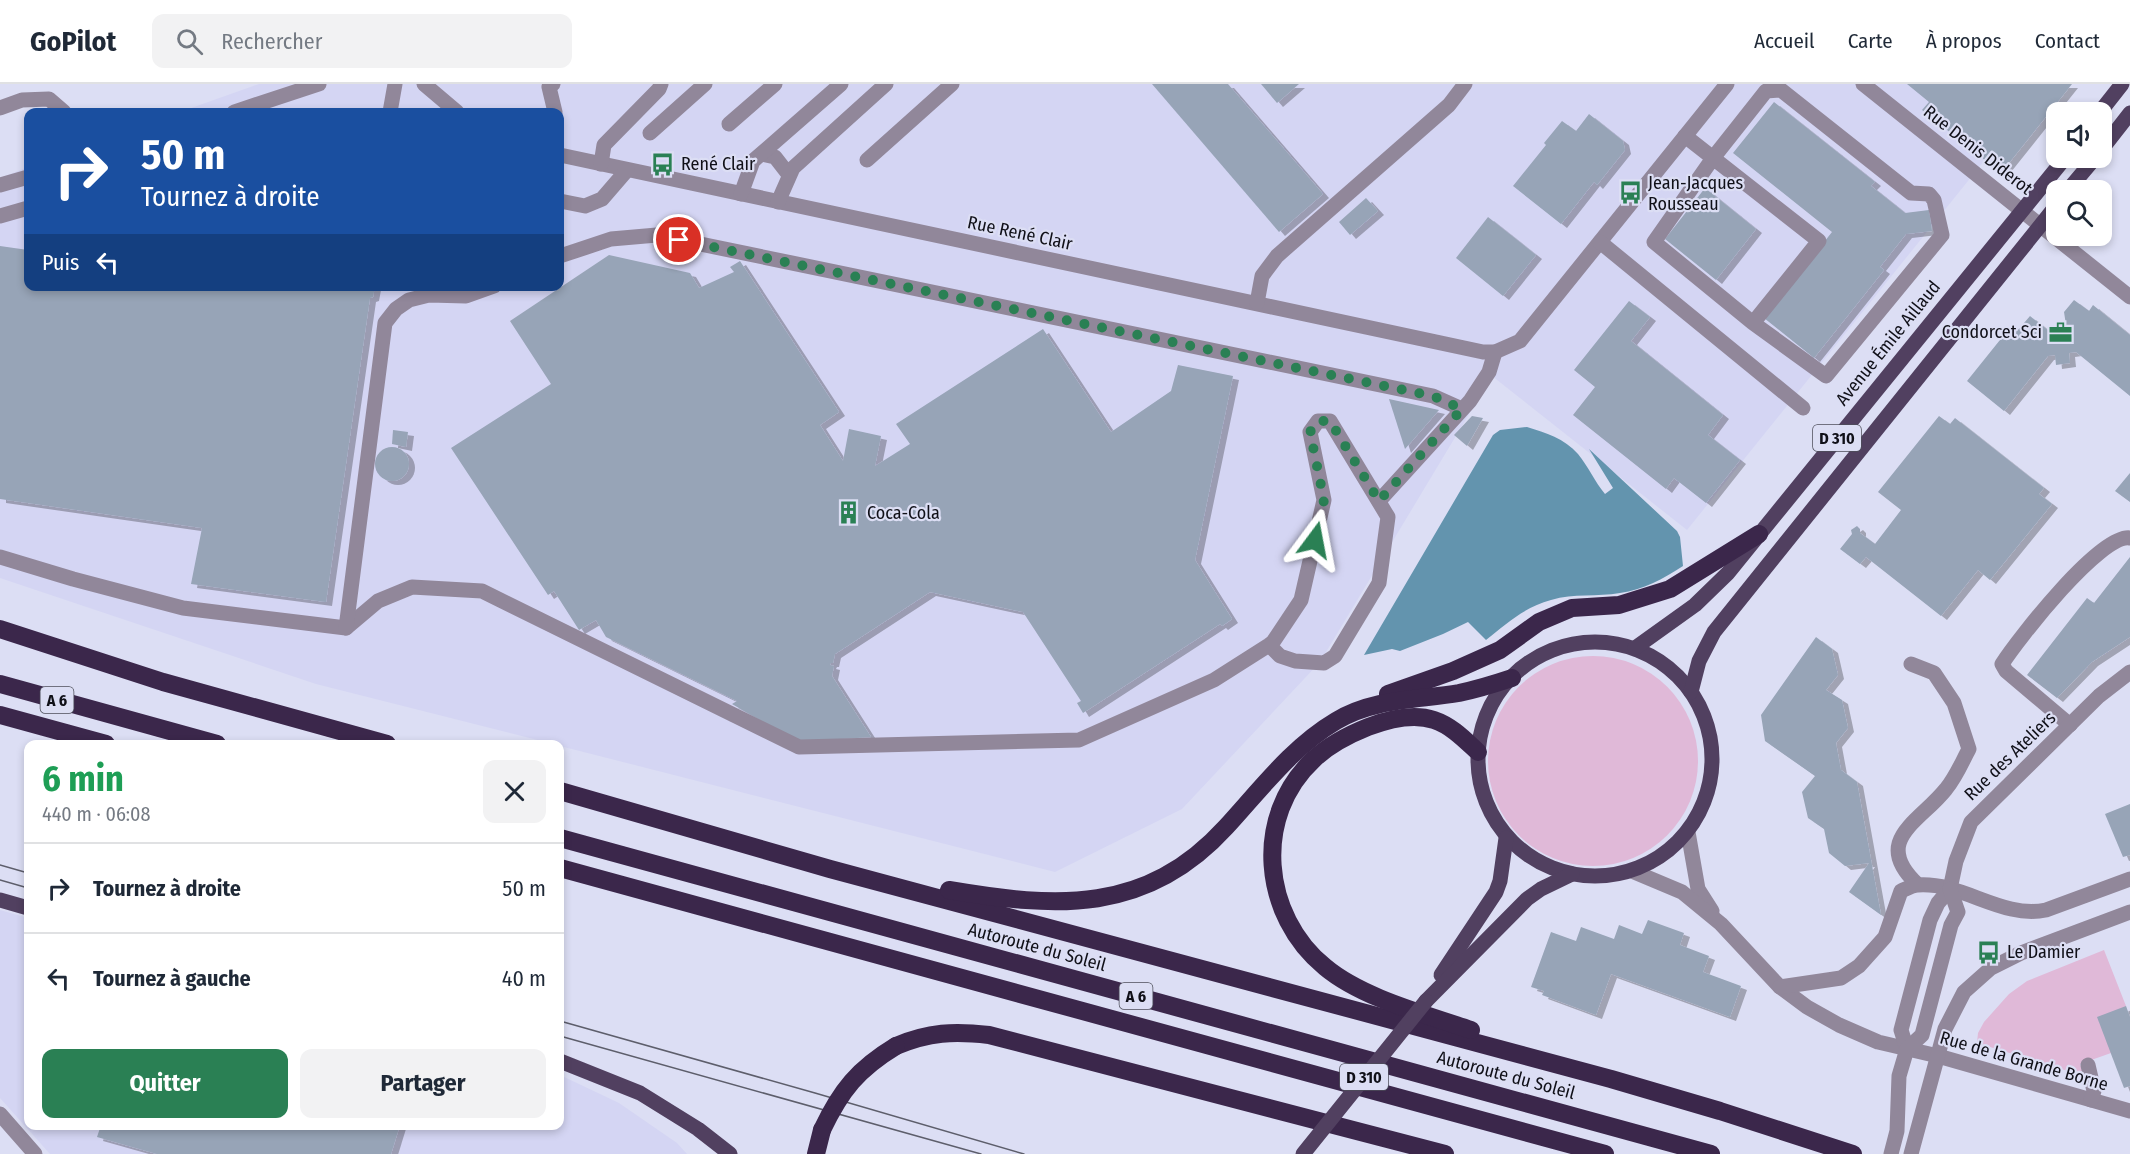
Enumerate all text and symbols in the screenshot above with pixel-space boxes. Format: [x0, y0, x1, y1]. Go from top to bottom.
search box [152, 14, 572, 68]
text: GoPilot [30, 25, 116, 58]
icon: search [173, 25, 206, 58]
text: Rechercher [221, 28, 322, 55]
text: Accueil [1754, 28, 1815, 54]
text: Carte [1848, 28, 1893, 54]
text: À propos [1926, 28, 2002, 54]
text: Contact [2035, 28, 2100, 54]
street label: Rue Denis Diderot [1919, 101, 2037, 199]
map controls [2046, 102, 2112, 246]
button: sound [2046, 102, 2112, 168]
text: 50 m [141, 130, 225, 180]
icon: right [42, 132, 120, 210]
bus stop icon: René Clair [650, 151, 676, 177]
place label: René Clair [681, 153, 756, 175]
place label: Jean-Jacques Rousseau [1648, 172, 1743, 215]
bus stop icon: Jean-Jacques Rousseau [1617, 180, 1643, 206]
button: search [2046, 180, 2112, 246]
text: Tournez à droite [141, 181, 320, 213]
street label: Rue René Clair [966, 211, 1075, 255]
pin [653, 214, 704, 265]
icon: arrive [662, 223, 695, 256]
icon: left [91, 246, 124, 279]
text: Puis [42, 249, 79, 276]
street label: Avenue Émile Aillaud [1830, 276, 1945, 410]
office icon: Condorcet Sci [2047, 319, 2073, 345]
place label: Condorcet Sci [1942, 321, 2042, 343]
road number: D 310 [1813, 425, 1861, 451]
building icon: Coca-Cola [836, 500, 862, 526]
place label: Coca-Cola [867, 502, 940, 524]
position arrow [1283, 508, 1347, 572]
road number: A 6 [40, 687, 74, 713]
street label: Rue des Ateliers [1960, 707, 2061, 805]
text: 6 min [42, 757, 124, 801]
button: close [483, 760, 546, 823]
text: 440 m · 06:08 [42, 802, 151, 826]
icon: right [42, 872, 75, 905]
text: Tournez à droite [93, 875, 241, 902]
text: 50 m [502, 875, 546, 902]
street label: Autoroute du Soleil [966, 918, 1109, 976]
bus stop icon: Le Damier [1976, 939, 2002, 965]
place label: Le Damier [2007, 941, 2081, 963]
icon: left [42, 962, 75, 995]
text: Tournez à gauche [93, 965, 251, 992]
text: 40 m [502, 965, 546, 992]
road number: A 6 [1120, 983, 1152, 1009]
street label: Rue de la Grande Borne [1937, 1026, 2111, 1096]
street label: Autoroute du Soleil [1435, 1046, 1578, 1104]
button: Quitter [42, 1049, 288, 1118]
button: Partager [300, 1049, 546, 1118]
road number: D 310 [1340, 1064, 1388, 1090]

